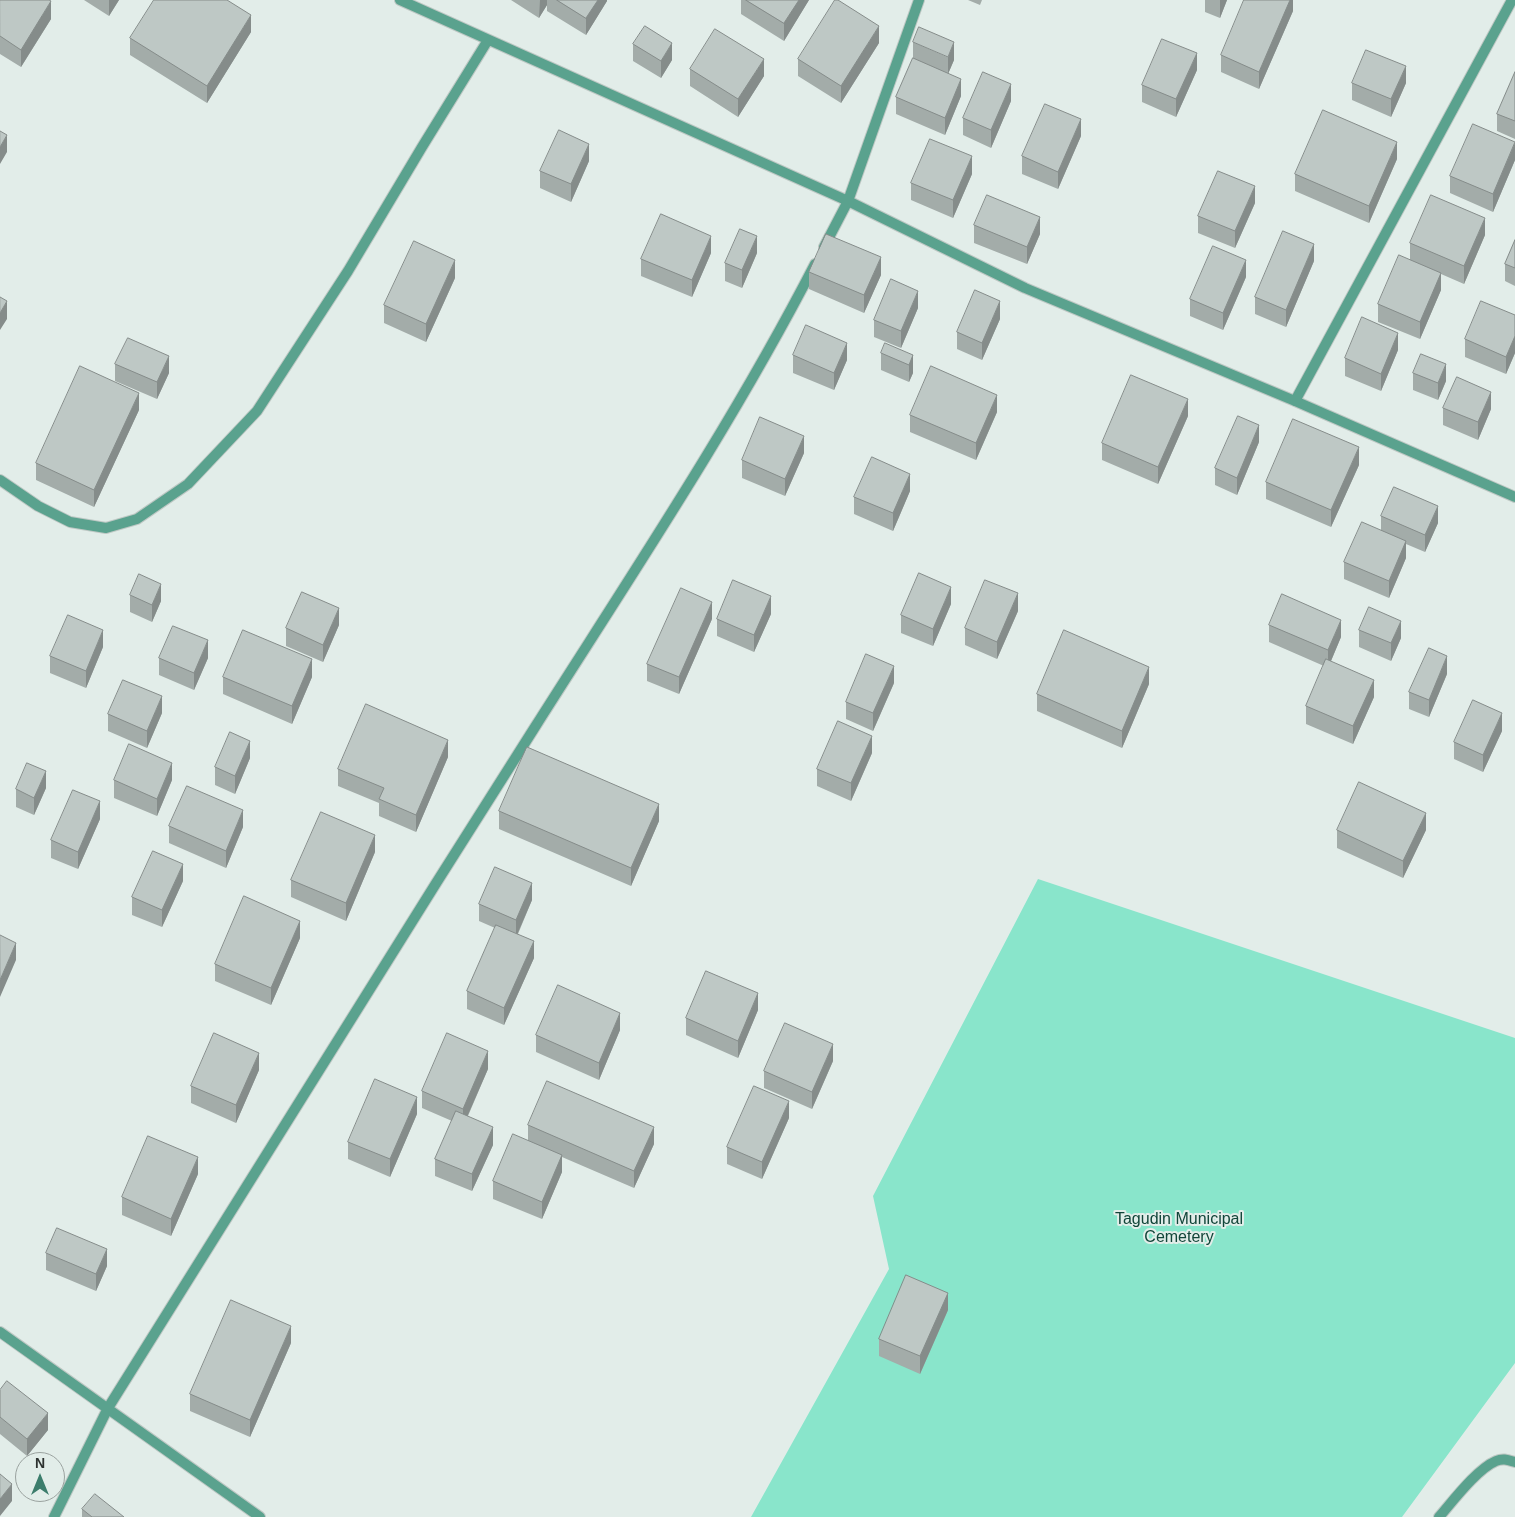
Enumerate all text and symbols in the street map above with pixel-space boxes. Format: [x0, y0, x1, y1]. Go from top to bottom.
park label: Tagudin Municipal Cemetery [1115, 1210, 1243, 1248]
north arrow [15, 1452, 65, 1502]
text: N [35, 1455, 45, 1471]

